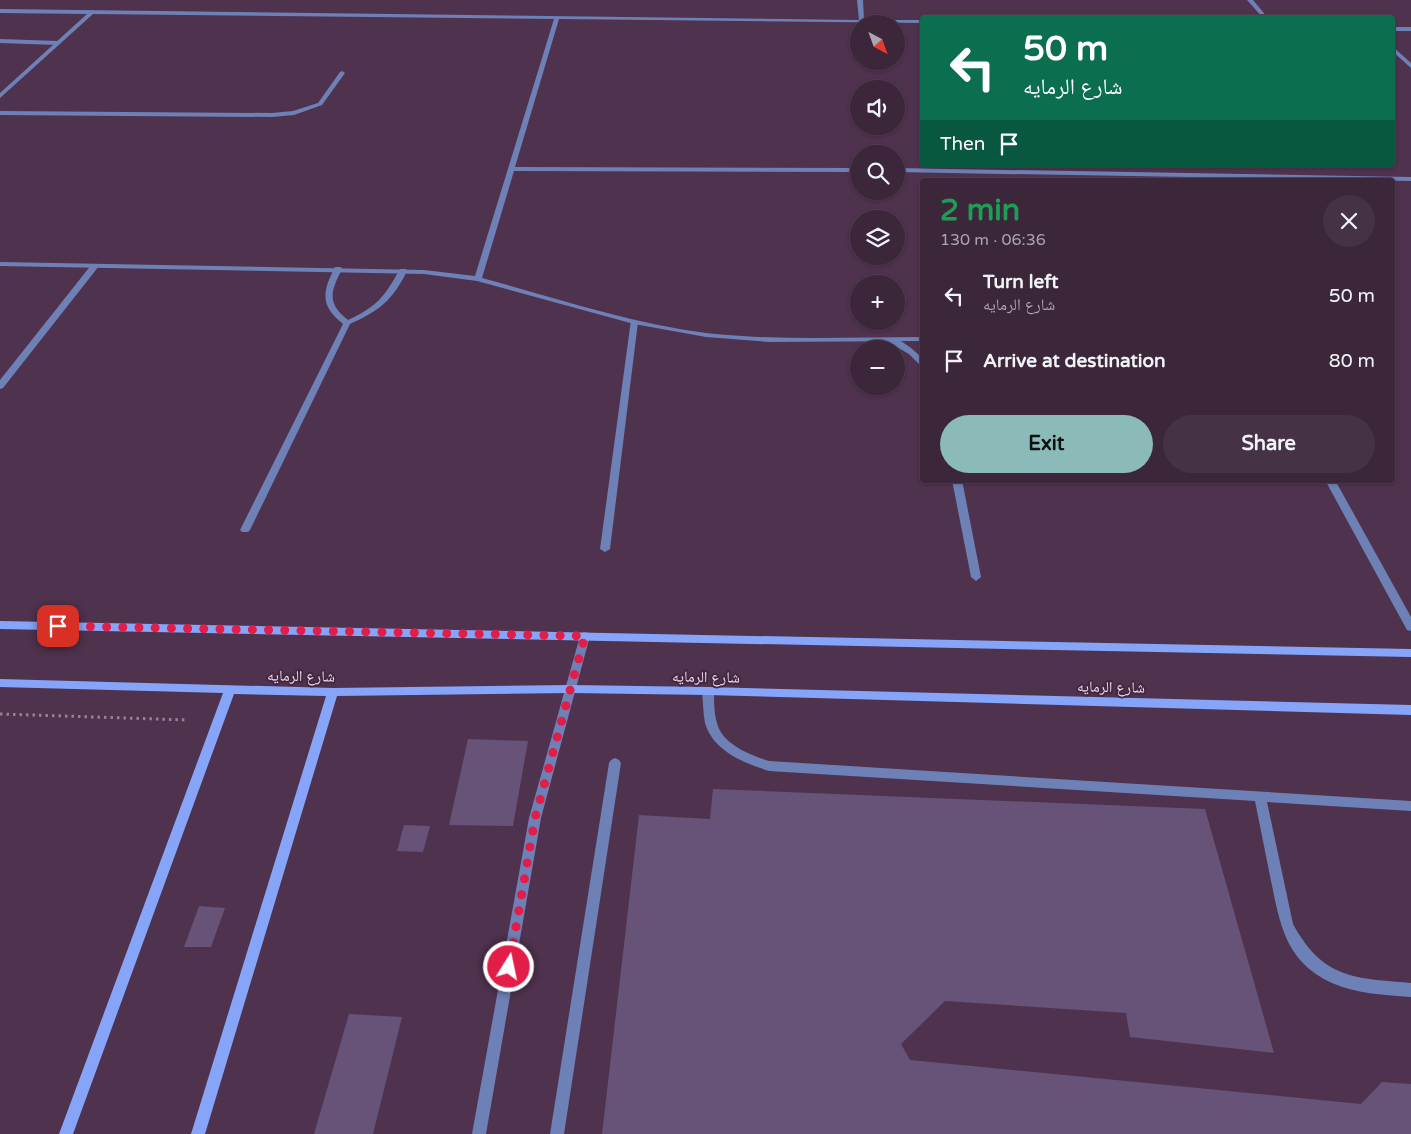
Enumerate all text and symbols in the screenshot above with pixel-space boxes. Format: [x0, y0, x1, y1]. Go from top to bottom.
north arrow [850, 15, 905, 70]
map controls [850, 15, 905, 395]
text: 50 m [1023, 28, 1108, 70]
icon: left [940, 35, 1005, 100]
text: شارع الرمايه [1023, 74, 1122, 100]
button: sound [850, 80, 905, 135]
icon: arrive [995, 130, 1023, 158]
text: Then [940, 133, 985, 155]
button: search [850, 145, 905, 200]
text: 2 min [940, 192, 1020, 229]
button: close [1323, 195, 1375, 247]
button: layers [850, 210, 905, 265]
text: 130 m · 06:36 [940, 230, 1046, 250]
text: Turn left [983, 271, 1059, 293]
button: + [850, 275, 905, 330]
icon: left [940, 282, 968, 310]
text: 50 m [1329, 285, 1375, 307]
text: شارع الرمايه [983, 295, 1055, 315]
button: − [850, 340, 905, 395]
icon: arrive [940, 347, 968, 375]
text: Arrive at destination [983, 350, 1166, 372]
text: 80 m [1329, 350, 1375, 372]
button: Exit [940, 415, 1153, 473]
button: Share [1163, 415, 1375, 473]
pin [37, 605, 79, 647]
icon: arrive [44, 612, 72, 640]
street label: شارع الرمايه [267, 666, 335, 687]
street label: شارع الرمايه [672, 667, 740, 688]
street label: شارع الرمايه [1077, 677, 1145, 698]
position arrow [482, 940, 534, 992]

